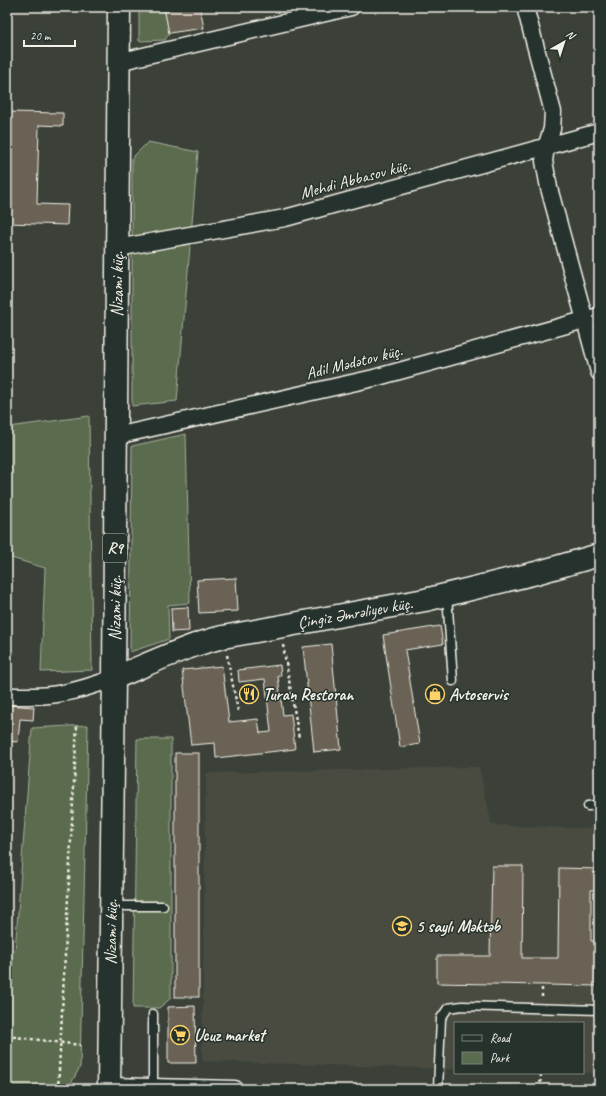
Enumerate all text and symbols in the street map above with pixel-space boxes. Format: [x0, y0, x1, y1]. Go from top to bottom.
scale bar [24, 22, 75, 48]
north arrow [544, 22, 584, 62]
text: N [563, 27, 579, 43]
text: 20 m [30, 28, 52, 44]
street label: Mehdi Abbasov küç. [298, 154, 413, 204]
street label: Nizami küç. [107, 251, 128, 317]
street label: Adil Mədətov küç. [304, 340, 405, 384]
road number: R9 [103, 534, 127, 562]
street label: Nizami küç. [105, 575, 126, 641]
street label: Çingiz Əmrəliyev küç. [296, 592, 415, 634]
restaurant icon: Turan Restoran [238, 683, 260, 705]
shop icon: Avtoservis [424, 683, 446, 705]
place label: Turan Restoran [263, 684, 355, 705]
place label: Avtoservis [449, 684, 510, 705]
street label: Nizami küç. [100, 898, 122, 965]
school or university icon: 5 saylı Məktəb [391, 915, 413, 937]
place label: 5 saylı Məktəb [416, 916, 502, 937]
legend [454, 1022, 584, 1074]
supermarket icon: Ucuz market [169, 1024, 191, 1046]
place label: Ucuz market [194, 1025, 267, 1046]
text: Road [490, 1030, 512, 1046]
text: Park [490, 1050, 511, 1066]

